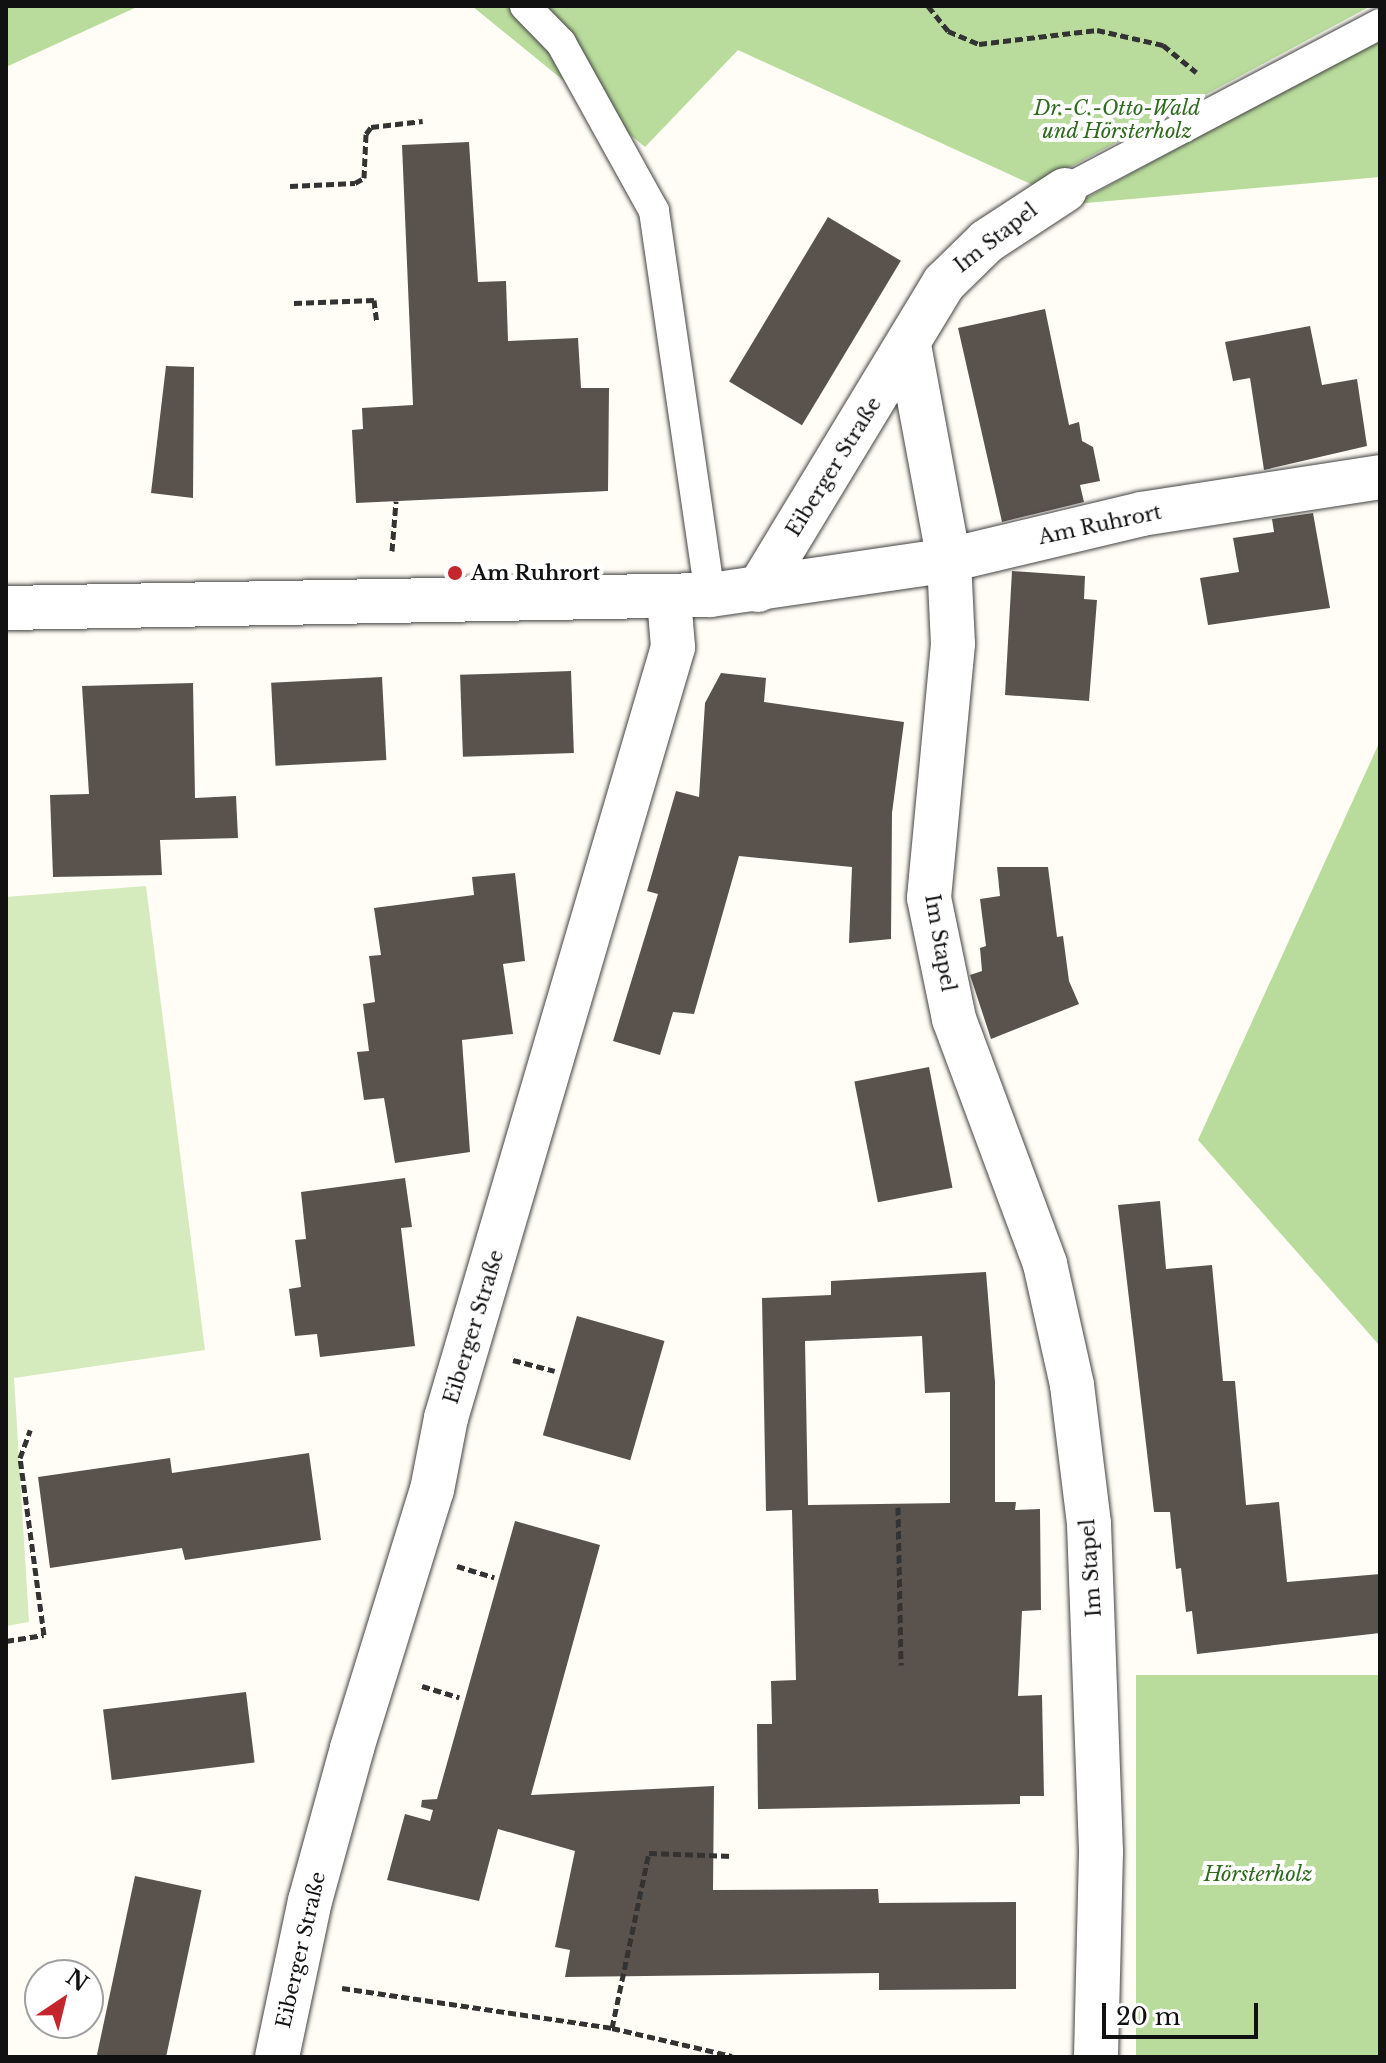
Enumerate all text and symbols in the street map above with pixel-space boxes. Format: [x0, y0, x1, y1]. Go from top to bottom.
park label: Dr.-C.-Otto-Wald und Hörsterholz [1034, 96, 1200, 143]
street label: Im Stapel [950, 198, 1042, 278]
street label: Eiberger Straße [781, 393, 887, 541]
street label: Am Ruhrort [1036, 500, 1164, 550]
place label: Am Ruhrort [471, 561, 600, 585]
marker: Am Ruhrort [446, 564, 464, 582]
street label: Im Stapel [920, 892, 960, 994]
street label: Eiberger Straße [439, 1247, 509, 1407]
street label: Im Stapel [1076, 1518, 1106, 1618]
park label: Hörsterholz [1204, 1862, 1312, 1886]
street label: Eiberger Straße [271, 1869, 331, 2031]
north arrow [24, 1959, 104, 2039]
text: N [61, 1964, 93, 1998]
scale bar [1106, 1987, 1262, 2037]
text: 20 m [1116, 2002, 1181, 2031]

